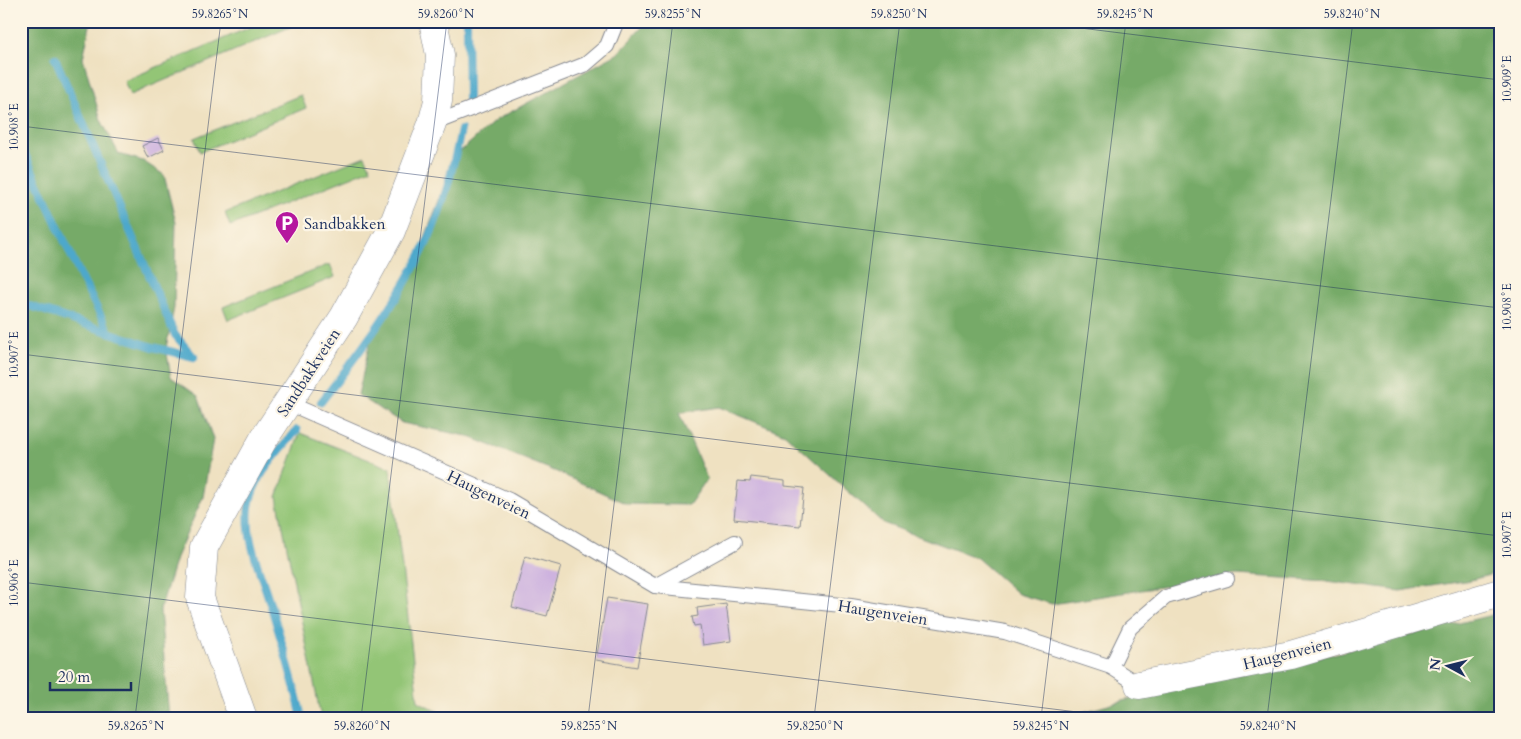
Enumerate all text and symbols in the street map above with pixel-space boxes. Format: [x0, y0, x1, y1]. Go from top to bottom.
text: 59.8265°N [192, 6, 249, 22]
text: 59.8260°N [418, 6, 475, 22]
text: 59.8255°N [645, 6, 702, 22]
text: 59.8250°N [871, 6, 928, 22]
text: 59.8245°N [1097, 6, 1154, 22]
text: 59.8240°N [1324, 6, 1381, 22]
text: 10.909°E [1499, 55, 1515, 103]
text: 10.908°E [6, 103, 22, 151]
parking icon: Sandbakken [274, 210, 300, 244]
place label: Sandbakken [304, 213, 386, 235]
text: 10.908°E [1499, 283, 1515, 331]
street label: Sandbakkveien [272, 324, 346, 421]
text: 10.907°E [6, 331, 22, 379]
street label: Haugenveien [443, 465, 534, 525]
text: 10.907°E [1499, 511, 1515, 559]
text: 10.906°E [6, 559, 22, 607]
street label: Haugenveien [836, 595, 929, 631]
street label: Haugenveien [1241, 632, 1334, 676]
north arrow [1424, 642, 1474, 692]
text: N [1425, 657, 1446, 672]
scale bar [50, 659, 131, 691]
text: 20 m [58, 667, 90, 687]
text: 59.8265°N [108, 718, 165, 734]
text: 59.8260°N [334, 718, 391, 734]
text: 59.8255°N [561, 718, 618, 734]
text: 59.8250°N [787, 718, 844, 734]
text: 59.8245°N [1013, 718, 1070, 734]
text: 59.8240°N [1240, 718, 1297, 734]

